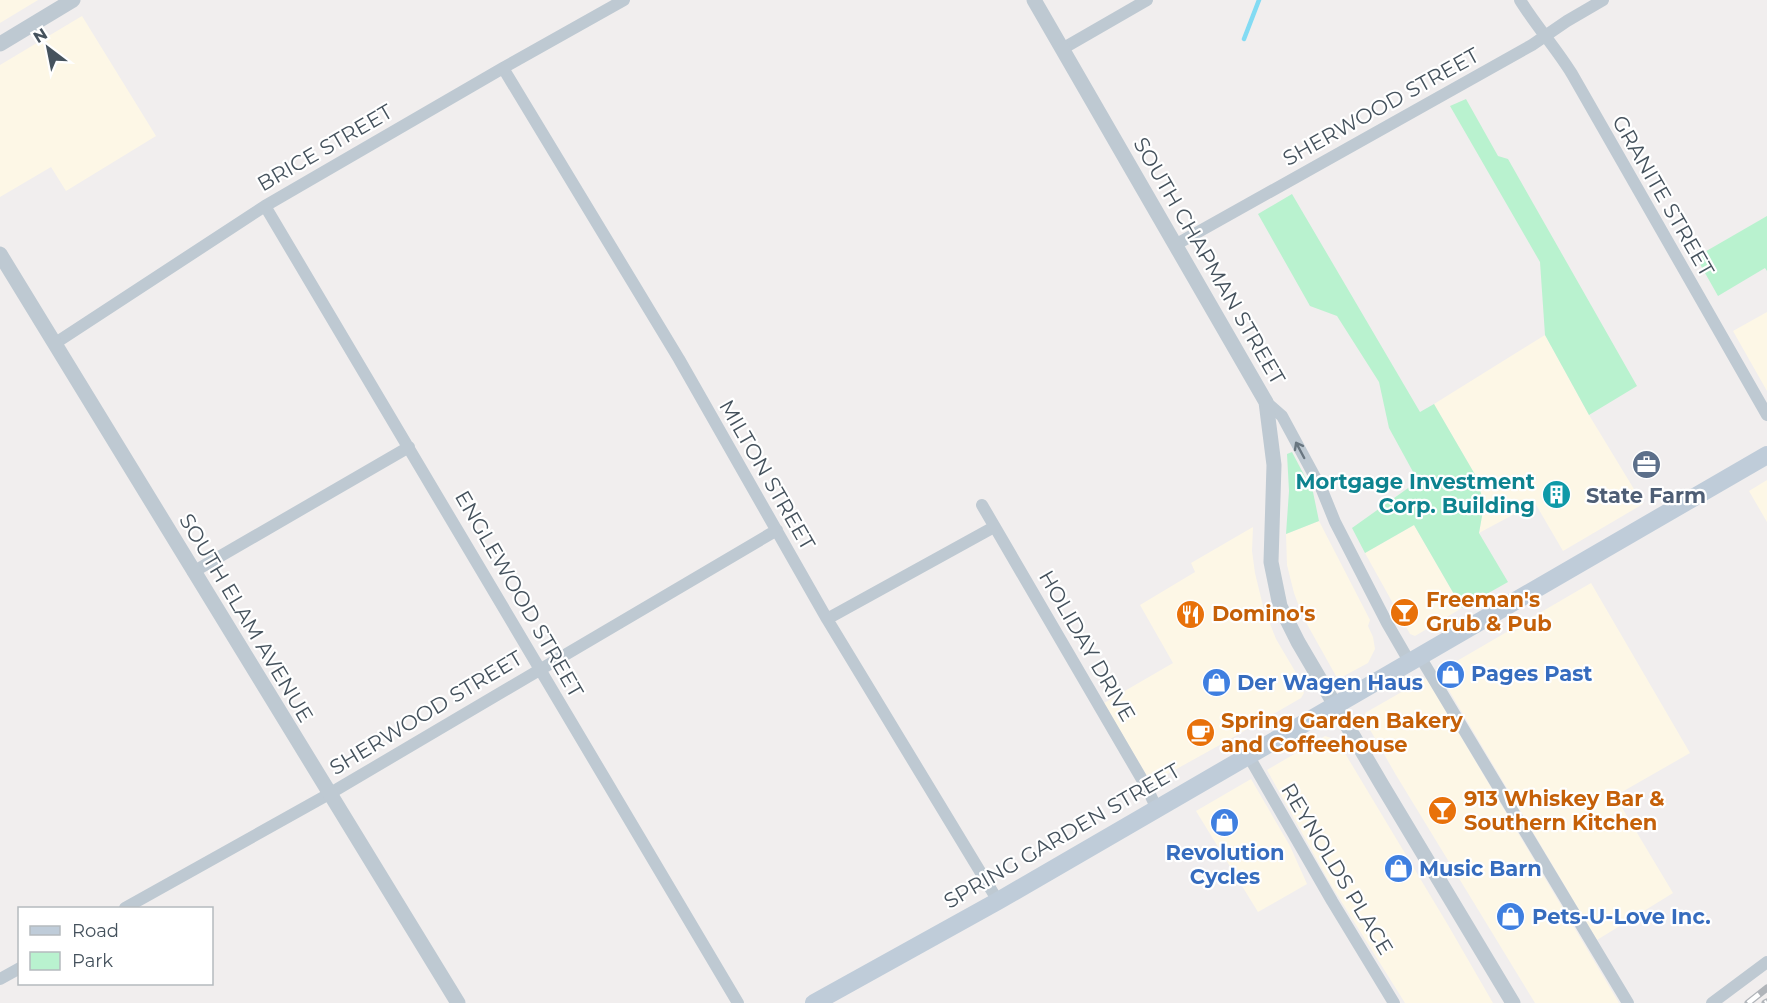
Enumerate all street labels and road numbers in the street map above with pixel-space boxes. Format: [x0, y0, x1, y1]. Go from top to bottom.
street label: SHERWOOD STREET [1278, 42, 1483, 171]
street label: BRICE STREET [253, 99, 397, 196]
street label: GRANITE STREET [1607, 111, 1720, 281]
street label: SOUTH CHAPMAN STREET [1128, 133, 1291, 389]
street label: MILTON STREET [714, 395, 821, 554]
street label: ENGLEWOOD STREET [450, 486, 589, 702]
street label: SOUTH ELAM AVENUE [174, 509, 319, 727]
street label: HOLIDAY DRIVE [1034, 566, 1141, 726]
street label: SHERWOOD STREET [325, 645, 527, 780]
street label: SPRING GARDEN STREET [939, 758, 1184, 914]
street label: REYNOLDS PLACE [1276, 778, 1399, 959]

